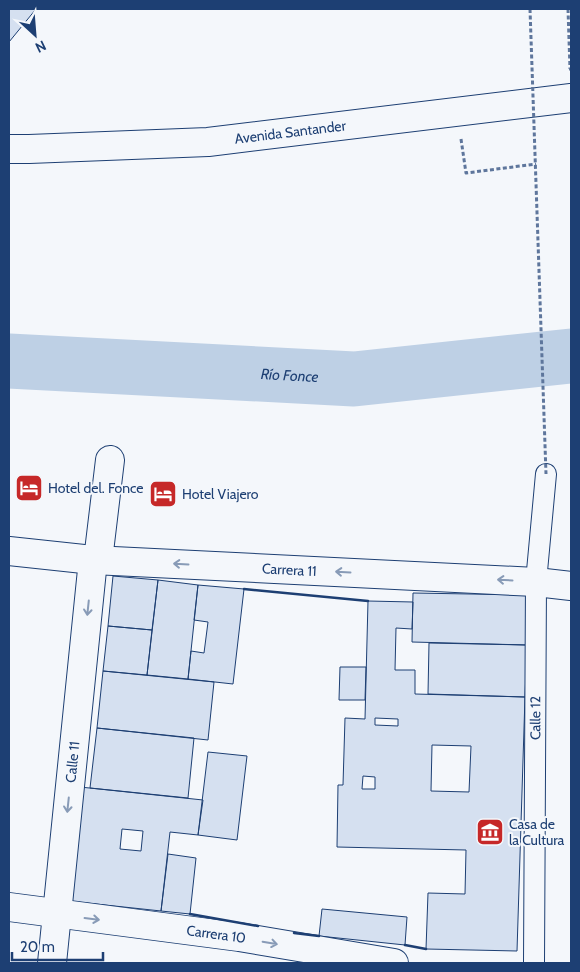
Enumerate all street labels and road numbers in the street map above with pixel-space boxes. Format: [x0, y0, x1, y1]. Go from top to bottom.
street label: Avenida Santander [234, 116, 347, 148]
street label: Carrera 11 [262, 559, 317, 580]
street label: Calle 12 [526, 696, 544, 740]
street label: Calle 11 [61, 741, 83, 784]
street label: Carrera 10 [185, 921, 248, 947]

